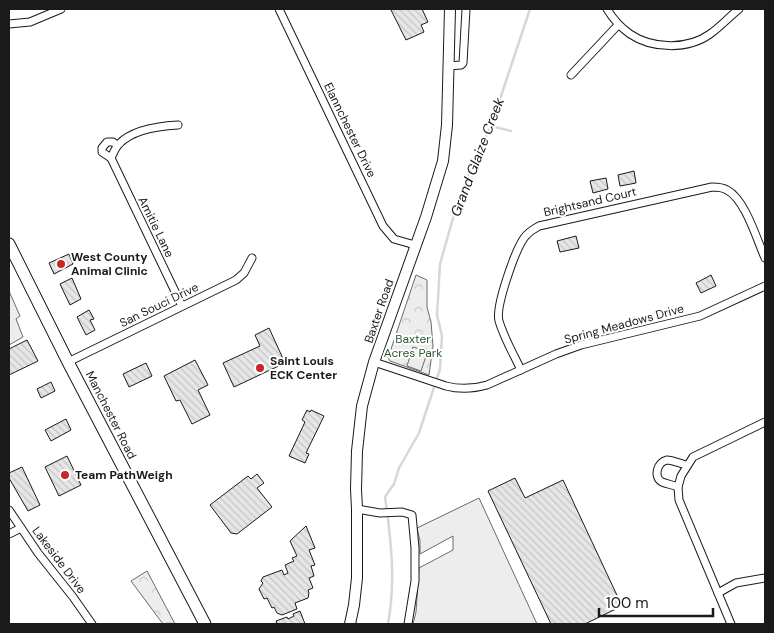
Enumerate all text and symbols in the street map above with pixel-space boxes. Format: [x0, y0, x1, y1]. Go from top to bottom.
street label: Elannchester Drive [320, 80, 380, 180]
water label: Grand Glaize Creek [446, 94, 508, 219]
street label: Brightsand Court [542, 183, 638, 220]
street label: Amitie Lane [134, 194, 178, 260]
place label: West County Animal Clinic [71, 249, 148, 279]
marker: West County Animal Clinic [55, 258, 67, 270]
street label: Baxter Road [361, 277, 397, 345]
street label: San Souci Drive [117, 279, 201, 331]
street label: Spring Meadows Drive [562, 300, 686, 348]
park label: Baxter Acres Park [384, 331, 442, 361]
place label: Saint Louis ECK Center [270, 353, 337, 383]
marker: Saint Louis ECK Center [254, 362, 266, 374]
street label: Manchester Road [82, 368, 140, 462]
place label: Team PathWeigh [75, 467, 173, 483]
marker: Team PathWeigh [59, 469, 71, 481]
street label: Lakeside Drive [28, 523, 90, 597]
scale bar [599, 586, 713, 618]
text: 100 m [606, 593, 649, 613]

